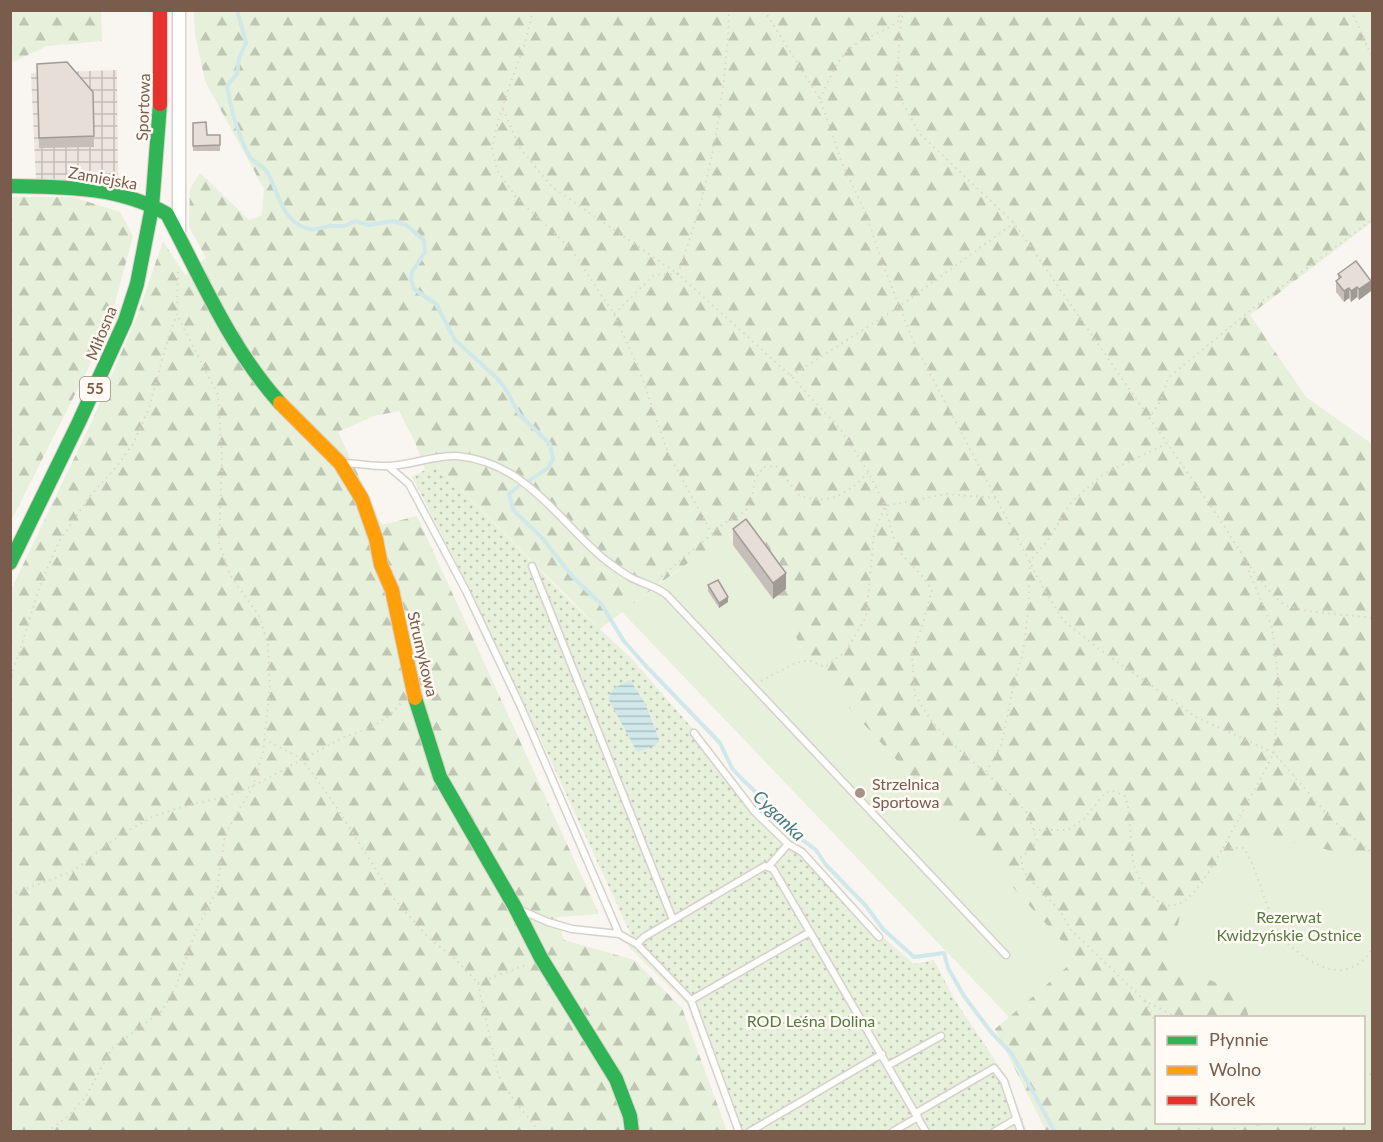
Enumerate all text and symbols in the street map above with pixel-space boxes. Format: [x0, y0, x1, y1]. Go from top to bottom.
street label: Sportowa [132, 73, 153, 141]
street label: Zamiejska [67, 162, 139, 193]
street label: Miłosna [81, 303, 120, 363]
road number: 55 [80, 377, 110, 401]
street label: Strumykowa [404, 609, 443, 698]
place label: Strzelnica Sportowa [872, 774, 940, 811]
water label: Cyganka [749, 785, 810, 845]
marker: Strzelnica Sportowa [853, 786, 867, 800]
park label: Rezerwat Kwidzyńskie Ostnice [1216, 907, 1362, 944]
park label: ROD Leśna Dolina [747, 1011, 875, 1030]
legend [1155, 1016, 1365, 1124]
text: Płynnie [1209, 1028, 1269, 1050]
text: Wolno [1209, 1058, 1261, 1080]
text: Korek [1209, 1088, 1256, 1110]

